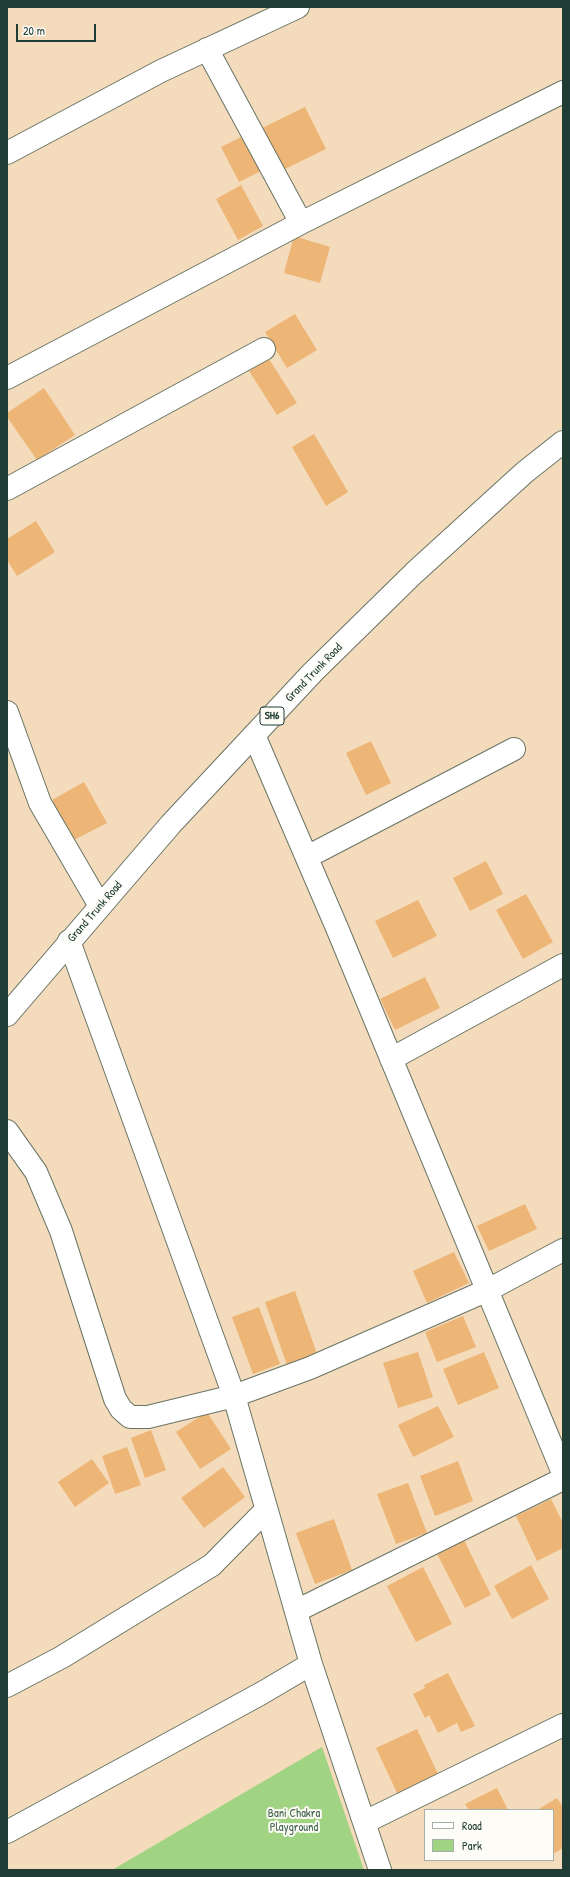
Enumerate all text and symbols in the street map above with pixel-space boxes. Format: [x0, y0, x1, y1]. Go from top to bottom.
scale bar [18, 16, 98, 42]
text: 20 m [23, 22, 45, 39]
street label: Grand Trunk Road [282, 641, 346, 705]
road number: SH6 [260, 707, 284, 725]
street label: Grand Trunk Road [65, 879, 125, 945]
park label: Bani Chakra Playground [268, 1807, 320, 1835]
legend [424, 1809, 554, 1861]
text: Road [462, 1817, 482, 1834]
text: Park [462, 1837, 482, 1854]

